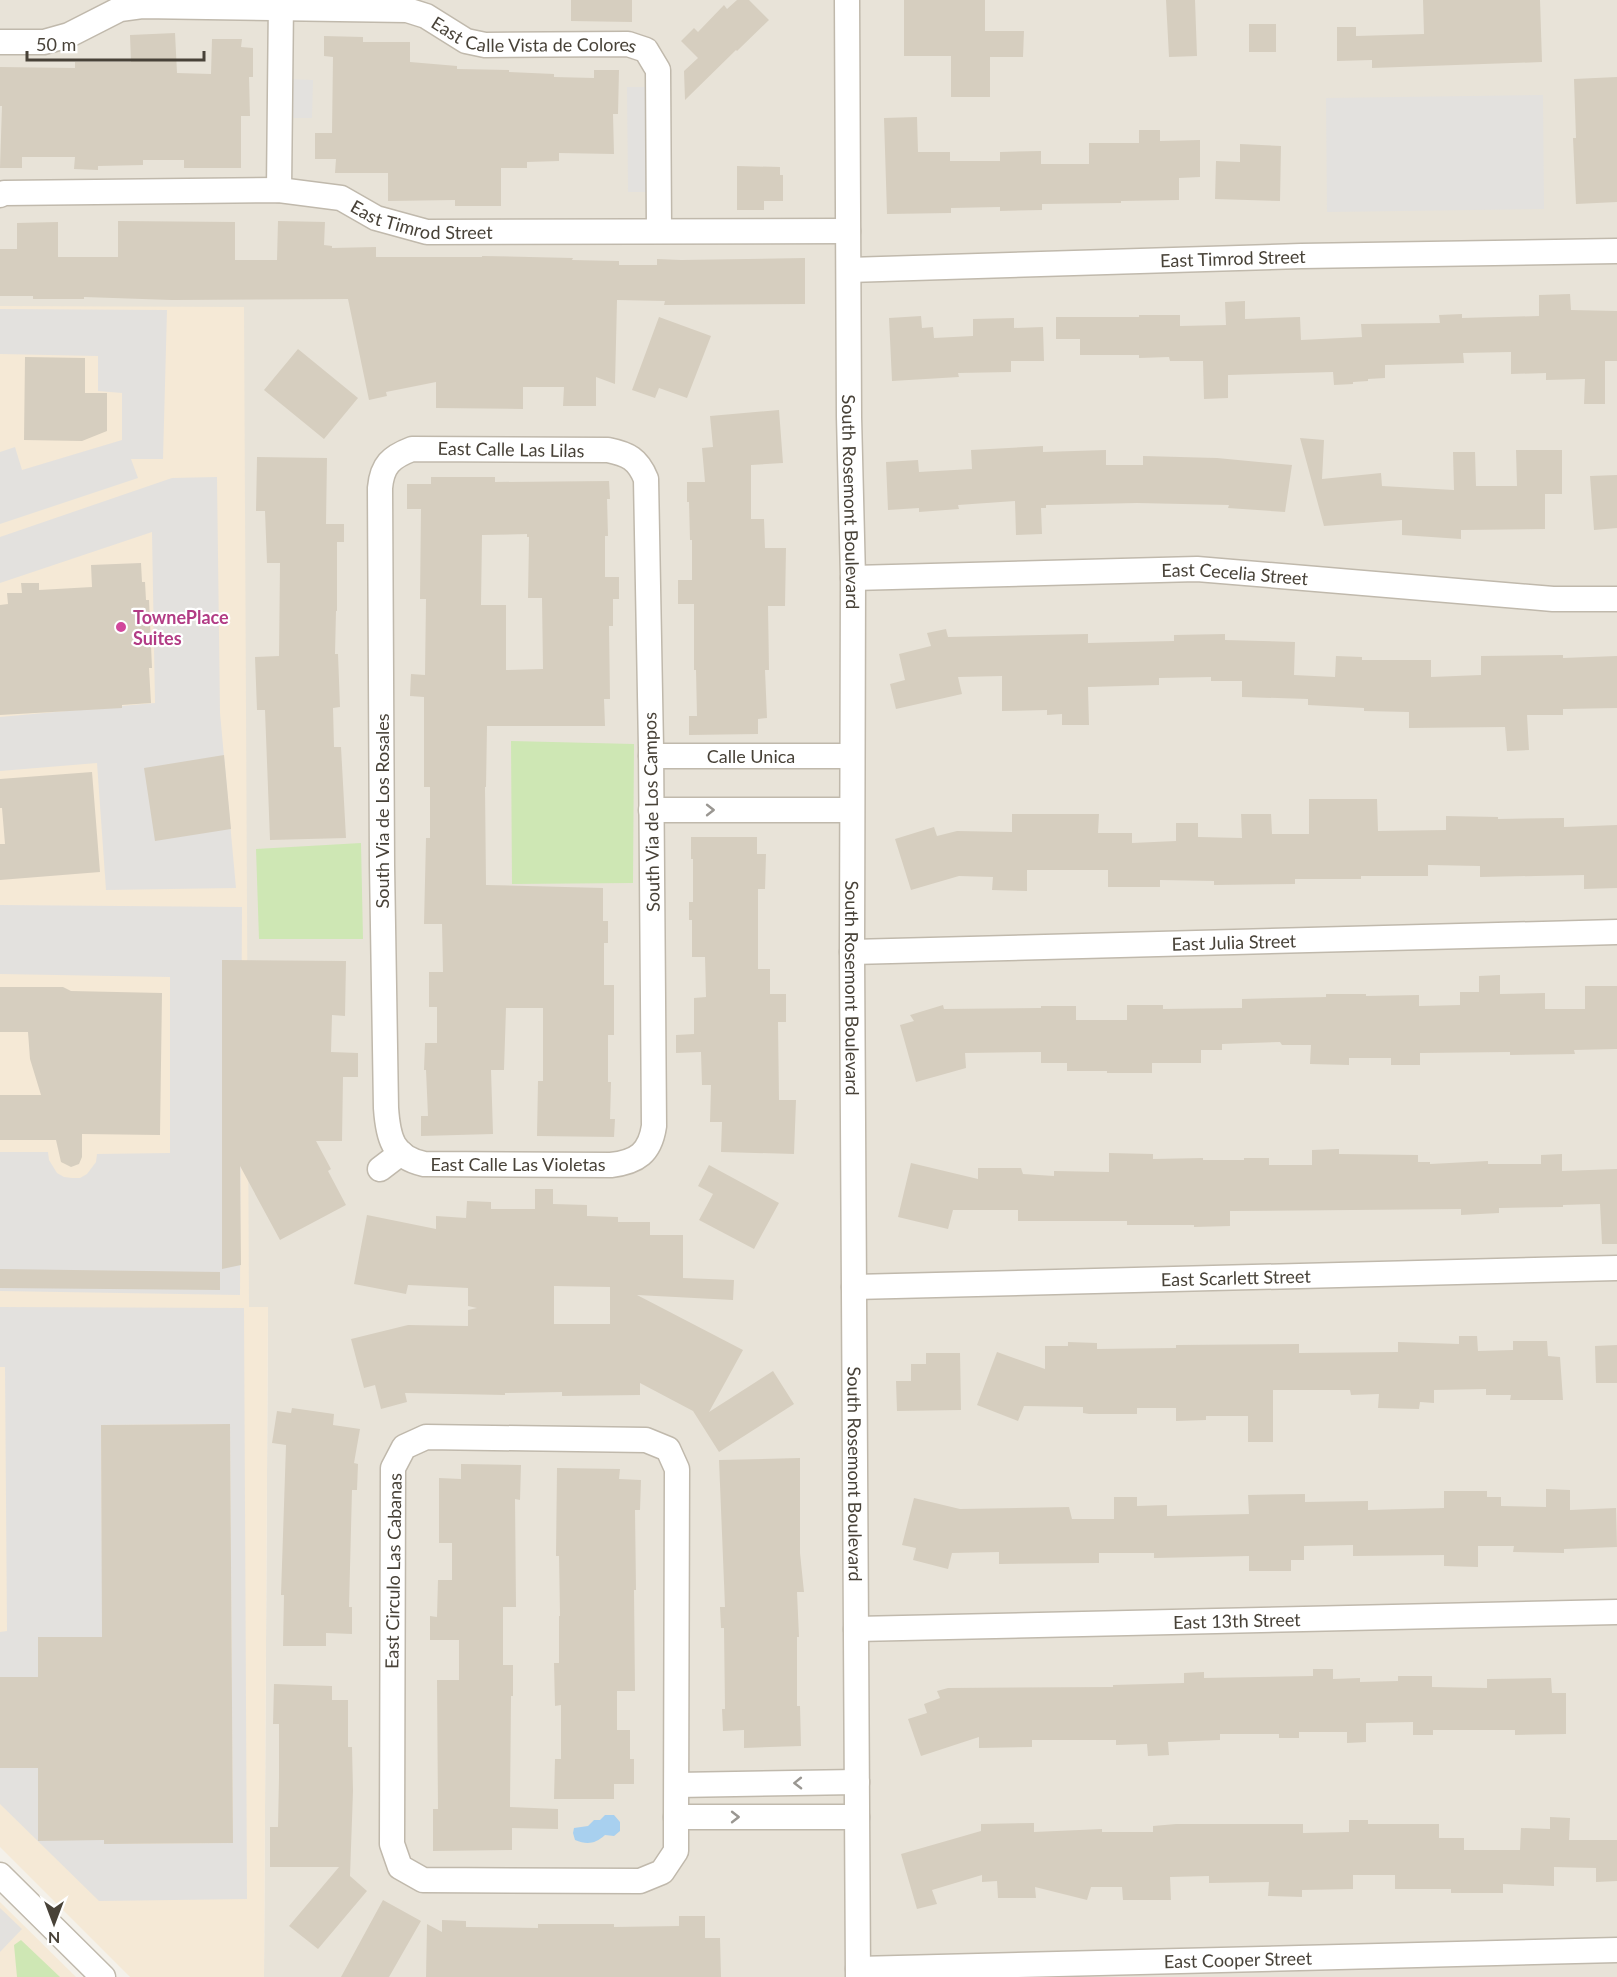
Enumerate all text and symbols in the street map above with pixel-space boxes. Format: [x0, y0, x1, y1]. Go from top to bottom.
street label: East Calle Vista de Colores [428, 11, 640, 57]
scale bar [27, 24, 204, 62]
text: 50 m [36, 33, 76, 55]
street label: East Timrod Street [347, 195, 493, 244]
street label: East Timrod Street [1160, 245, 1306, 271]
street label: South Rosemont Boulevard [838, 394, 864, 609]
street label: East Calle Las Lilas [437, 437, 585, 461]
street label: East Cecelia Street [1161, 558, 1309, 589]
place label: TownePlace Suites [133, 606, 229, 649]
marker: TownePlace Suites [114, 620, 128, 634]
street label: South Via de Los Campos [638, 712, 664, 912]
street label: South Via de Los Rosales [371, 713, 393, 909]
street label: Calle Unica [707, 745, 795, 767]
one-way arrow [705, 804, 714, 816]
street label: South Rosemont Boulevard [841, 880, 864, 1096]
street label: East Julia Street [1171, 929, 1297, 955]
street label: East Calle Las Violetas [430, 1153, 606, 1175]
street label: East Scarlett Street [1161, 1265, 1312, 1290]
street label: South Rosemont Boulevard [843, 1366, 867, 1582]
street label: East Circulo Las Cabanas [380, 1473, 406, 1669]
street label: East 13th Street [1173, 1608, 1301, 1633]
one-way arrow [794, 1777, 803, 1789]
one-way arrow [730, 1811, 739, 1823]
north arrow [24, 1893, 84, 1953]
text: N [48, 1929, 60, 1948]
street label: East Cooper Street [1164, 1947, 1313, 1972]

